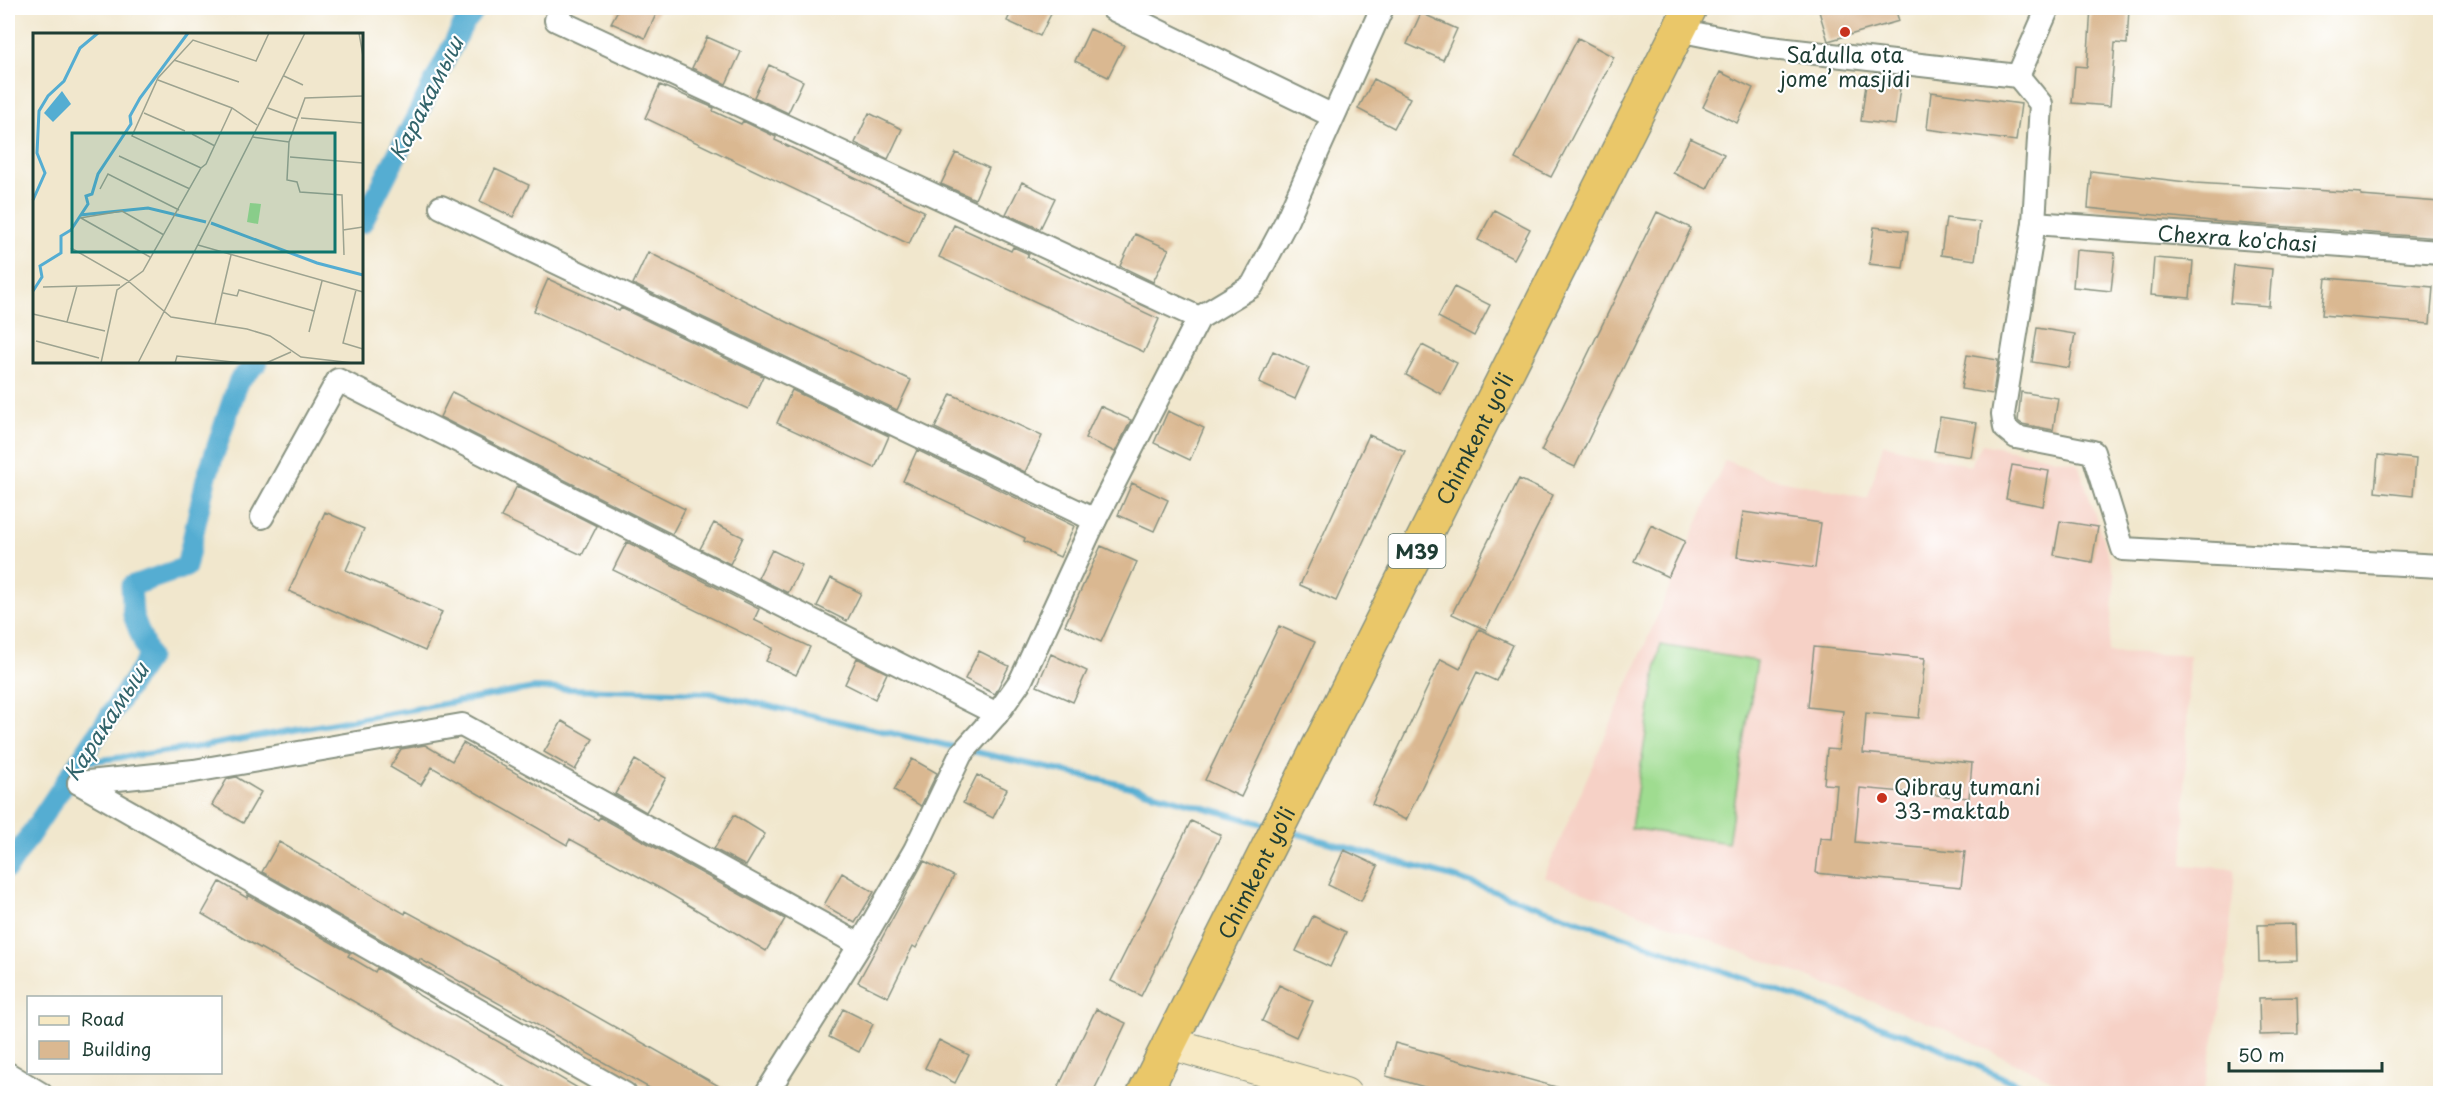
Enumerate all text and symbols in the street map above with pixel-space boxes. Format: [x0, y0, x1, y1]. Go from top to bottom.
marker: Sa’dulla ota jome’ masjidi [1838, 25, 1852, 39]
water label: Каракамыш [380, 28, 471, 166]
inset map [33, 33, 363, 363]
place label: Sa’dulla ota jome’ masjidi [1778, 38, 1910, 94]
street label: Chexra ko'chasi [2157, 216, 2318, 259]
street label: Chimkent yo‘li [1427, 366, 1520, 510]
road number: M39 [1388, 534, 1446, 568]
water label: Каракамыш [54, 654, 157, 787]
place label: Qibray tumani 33-maktab [1894, 770, 2040, 826]
marker: Qibray tumani 33-maktab [1875, 791, 1889, 805]
street label: Chimkent yo‘li [1209, 801, 1302, 944]
legend [27, 996, 222, 1074]
text: Road [81, 1005, 125, 1032]
text: Building [81, 1035, 151, 1062]
scale bar [2229, 1035, 2382, 1073]
text: 50 m [2238, 1041, 2285, 1068]

